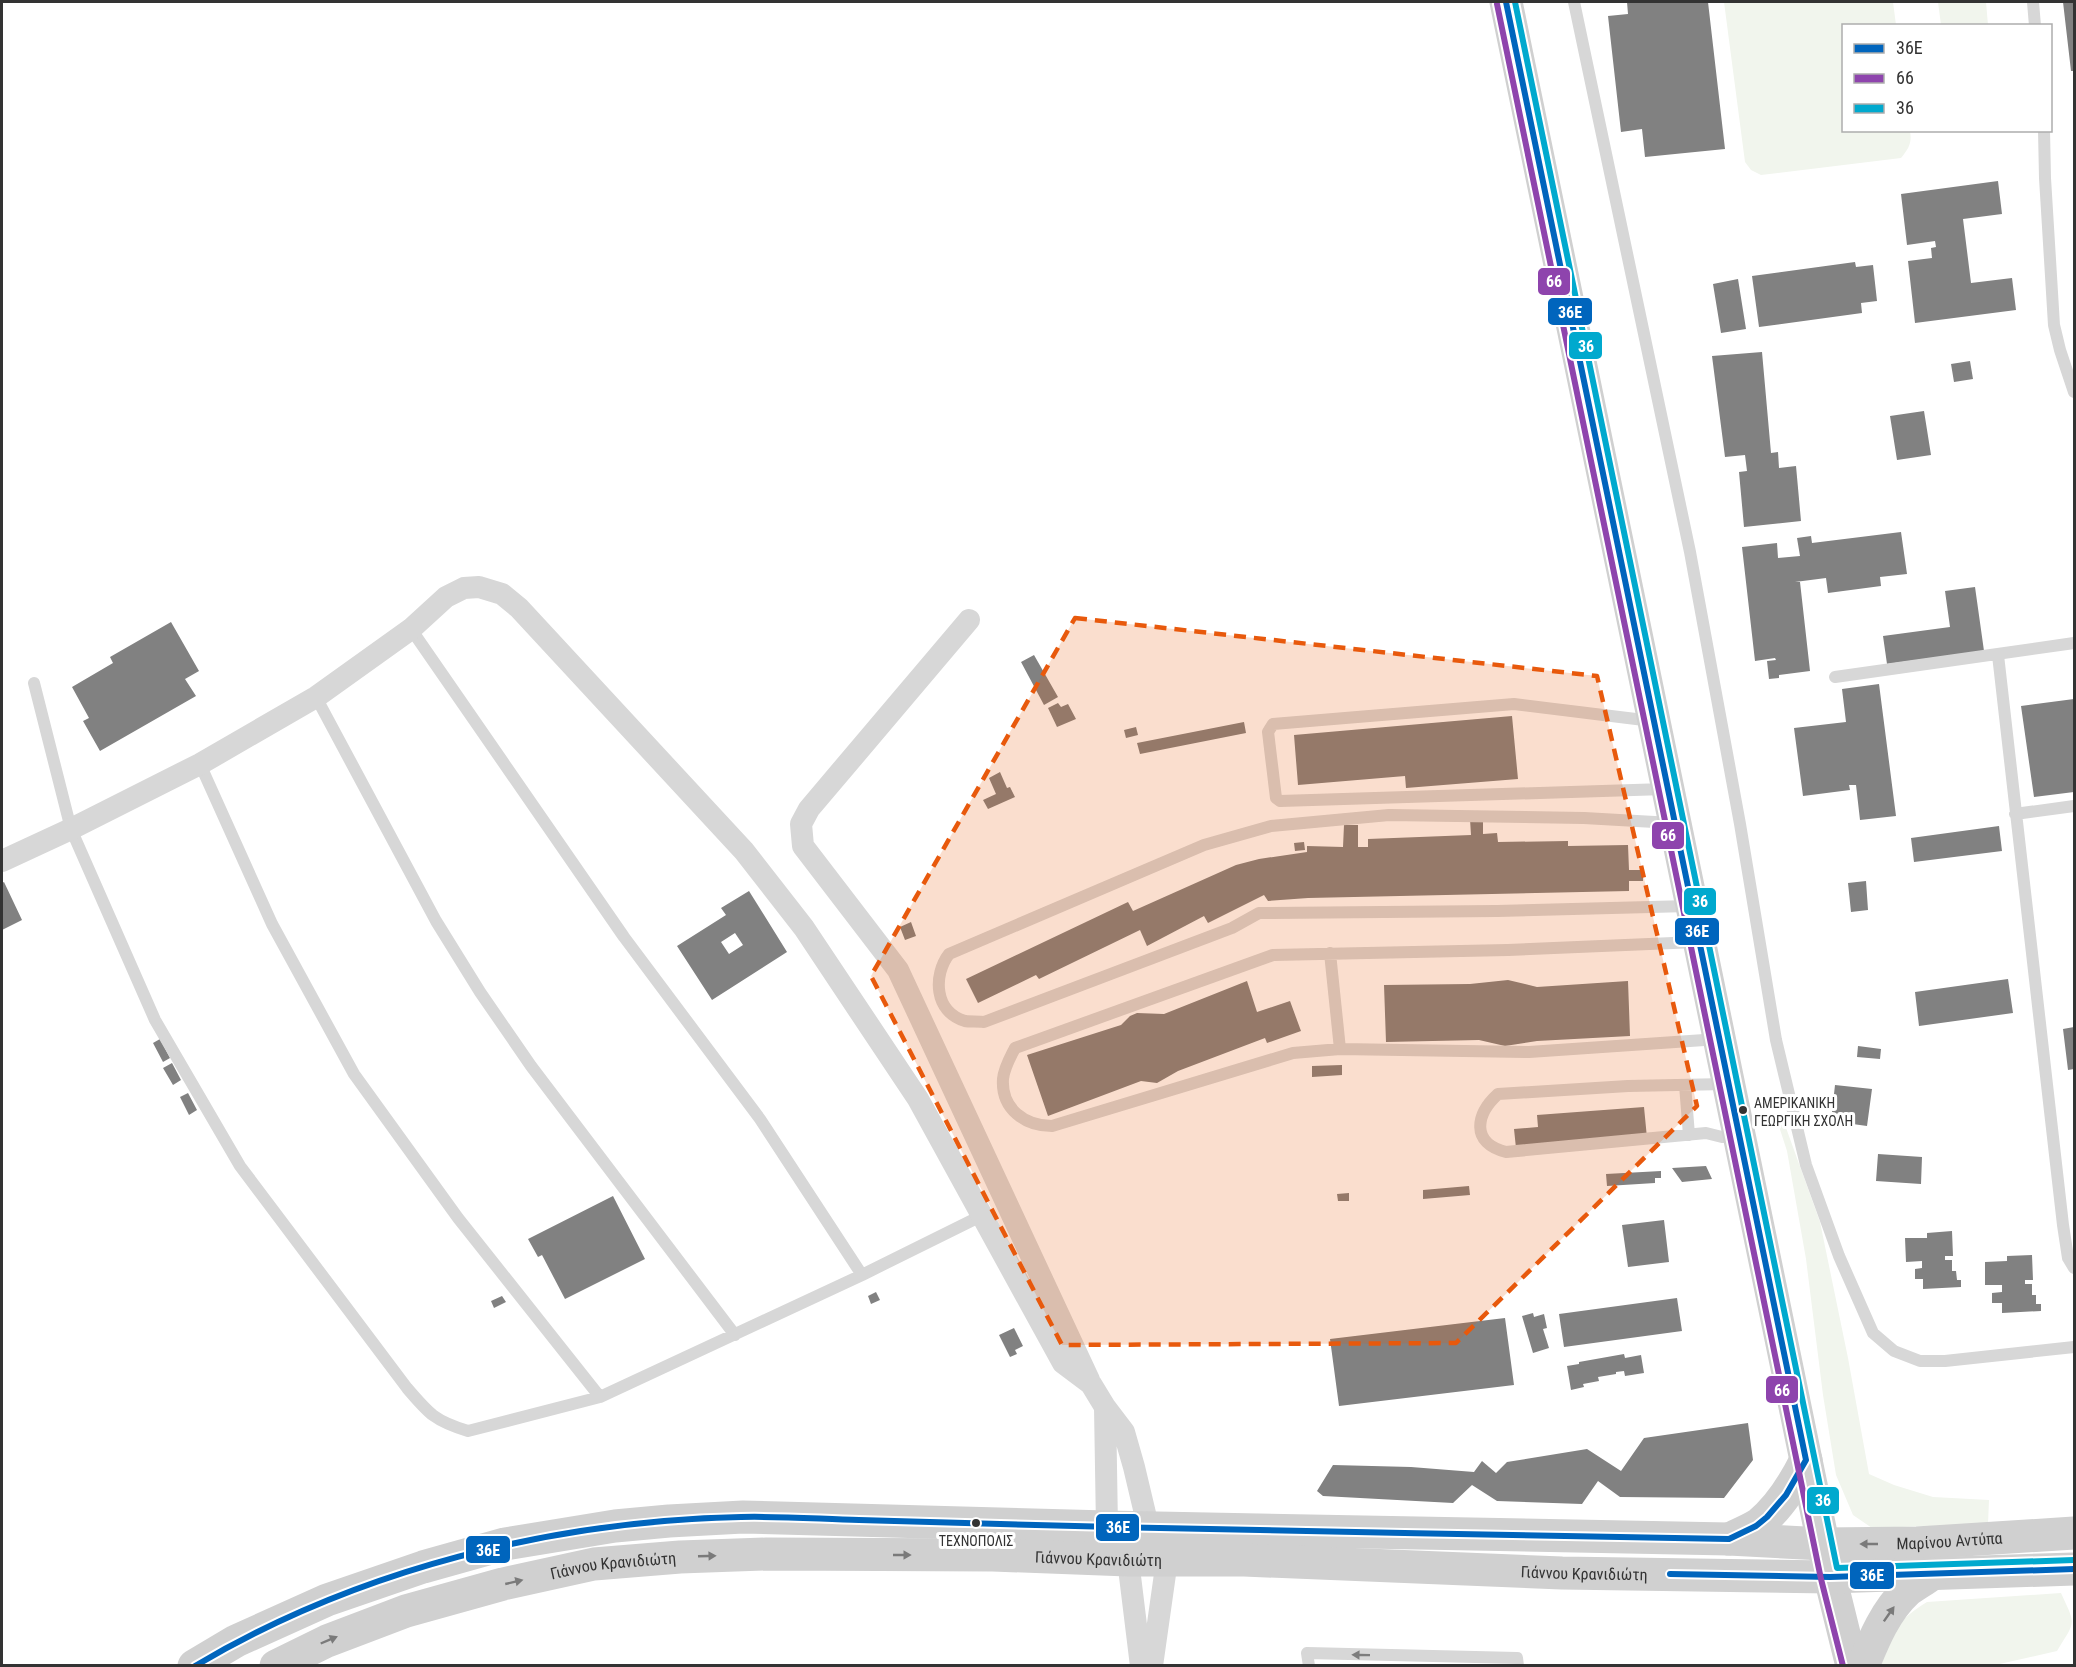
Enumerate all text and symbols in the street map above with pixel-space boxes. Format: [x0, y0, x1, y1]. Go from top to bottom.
legend [1842, 24, 2052, 132]
text: 36Ε [1896, 37, 1923, 58]
text: 66 [1896, 67, 1914, 88]
text: 36 [1896, 97, 1914, 118]
line badge: 66 [1537, 267, 1571, 296]
text: 66 [1546, 272, 1562, 291]
line badge: 36Ε [1547, 297, 1593, 326]
text: 36Ε [1558, 303, 1582, 322]
line badge: 36 [1568, 331, 1603, 360]
text: 36 [1578, 337, 1594, 356]
line badge: 66 [1651, 821, 1685, 850]
text: 66 [1660, 826, 1676, 845]
line badge: 36 [1683, 887, 1717, 916]
text: 36 [1692, 892, 1708, 911]
line badge: 36Ε [1674, 917, 1720, 946]
text: 36Ε [1685, 922, 1709, 941]
place label: ΑΜΕΡΙΚΑΝΙΚΗ ΓΕΩΡΓΙΚΗ ΣΧΟΛΗ [1754, 1095, 1853, 1129]
marker: ΑΜΕΡΙΚΑΝΙΚΗ ΓΕΩΡΓΙΚΗ ΣΧΟΛΗ [1737, 1104, 1749, 1116]
line badge: 66 [1765, 1375, 1799, 1404]
text: 66 [1774, 1381, 1790, 1400]
line badge: 36 [1806, 1486, 1840, 1515]
text: 36 [1815, 1491, 1831, 1510]
line badge: 36Ε [1095, 1513, 1140, 1542]
marker: ΤΕΧΝΟΠΟΛΙΣ [970, 1517, 982, 1529]
text: 36Ε [1106, 1518, 1130, 1537]
street label: Μαρίνου Αντύπα [1896, 1529, 2003, 1553]
place label: ΤΕΧΝΟΠΟΛΙΣ [939, 1533, 1013, 1549]
line badge: 36Ε [465, 1535, 511, 1564]
one-way arrow [1860, 1539, 1879, 1549]
text: 36Ε [476, 1541, 500, 1560]
street label: Γιάννου Κρανιδιώτη [548, 1548, 677, 1583]
street label: Γιάννου Κρανιδιώτη [1035, 1548, 1162, 1570]
one-way arrow [892, 1550, 911, 1560]
one-way arrow [698, 1551, 717, 1561]
line badge: 36Ε [1849, 1561, 1895, 1590]
street label: Γιάννου Κρανιδιώτη [1520, 1562, 1648, 1584]
text: 36Ε [1860, 1566, 1884, 1585]
one-way arrow [505, 1576, 523, 1586]
one-way arrow [1883, 1606, 1895, 1622]
one-way arrow [320, 1636, 337, 1645]
one-way arrow [1351, 1650, 1370, 1659]

